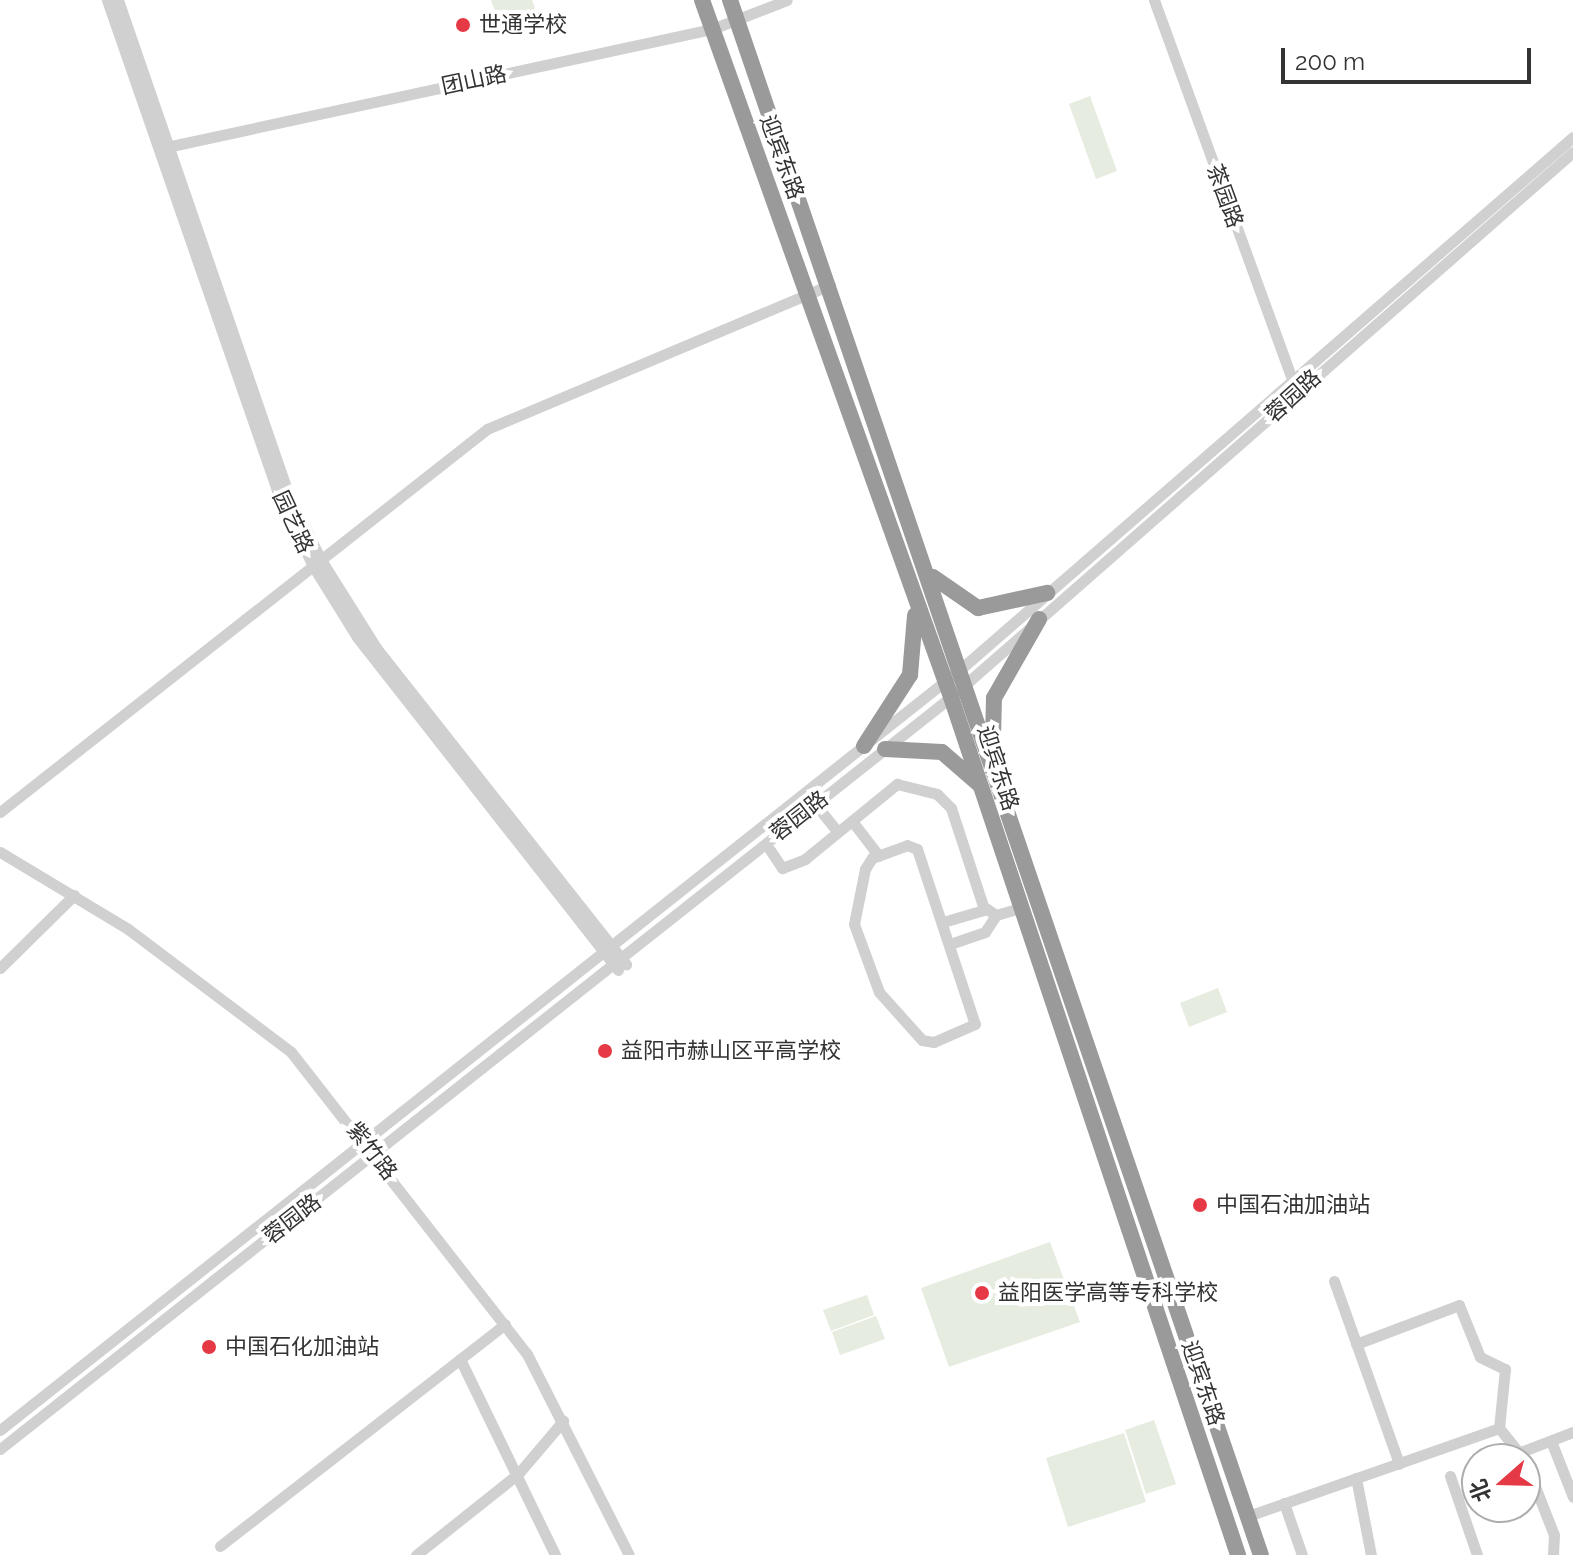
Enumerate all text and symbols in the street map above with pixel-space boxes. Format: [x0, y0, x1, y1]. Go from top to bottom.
place label: 世通学校 [479, 12, 567, 38]
marker: 世通学校 [454, 16, 472, 34]
scale bar [1285, 32, 1535, 82]
text: 200 m [1295, 47, 1365, 76]
street label: 团山路 [439, 60, 509, 100]
street label: 迎宾东路 [755, 111, 809, 203]
street label: 茶园路 [1201, 160, 1249, 232]
street label: 蓉园路 [1260, 364, 1326, 428]
street label: 园艺路 [267, 487, 319, 557]
street label: 迎宾东路 [972, 722, 1024, 814]
street label: 蓉园路 [765, 785, 833, 847]
place label: 益阳市赫山区平高学校 [621, 1038, 841, 1064]
marker: 益阳市赫山区平高学校 [596, 1042, 614, 1060]
street label: 紫竹路 [341, 1117, 403, 1185]
street label: 蓉园路 [258, 1188, 326, 1250]
place label: 中国石油加油站 [1216, 1192, 1370, 1218]
marker: 中国石油加油站 [1191, 1196, 1209, 1214]
place label: 益阳医学高等专科学校 [998, 1280, 1218, 1306]
marker: 益阳医学高等专科学校 [973, 1284, 991, 1302]
place label: 中国石化加油站 [225, 1334, 379, 1360]
street label: 迎宾东路 [1176, 1337, 1230, 1429]
marker: 中国石化加油站 [200, 1338, 218, 1356]
north arrow [1461, 1443, 1541, 1523]
text: 北 [1464, 1476, 1496, 1505]

